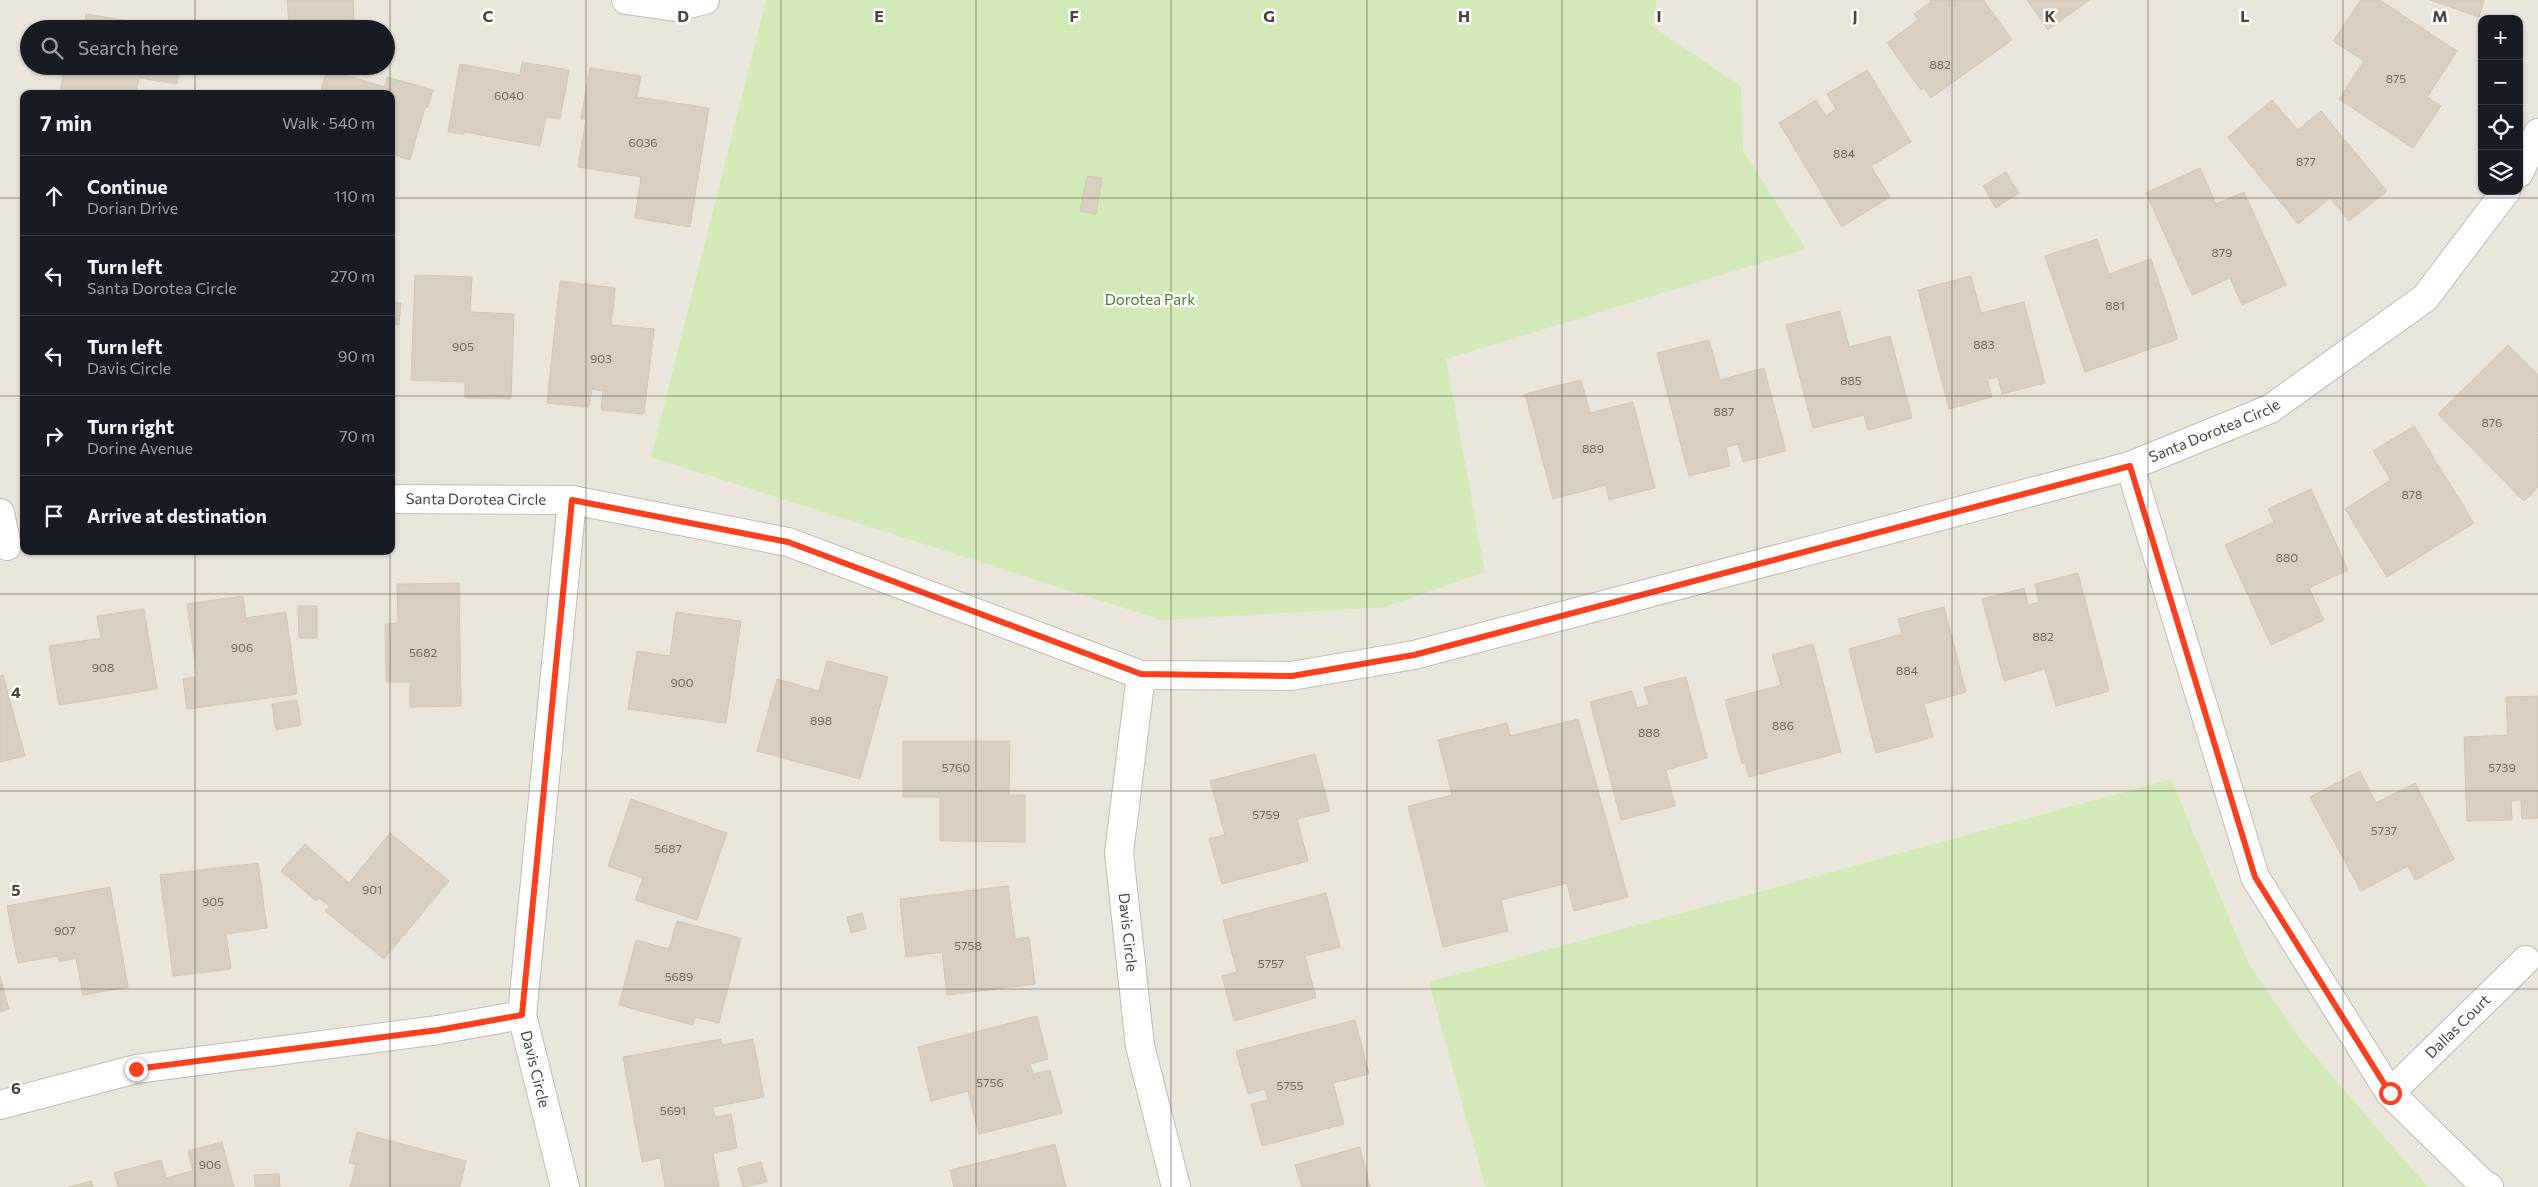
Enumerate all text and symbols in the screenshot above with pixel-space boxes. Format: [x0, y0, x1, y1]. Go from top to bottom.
text: C [483, 6, 494, 25]
text: D [677, 6, 689, 25]
text: E [874, 6, 884, 25]
text: F [1069, 6, 1079, 25]
text: G [1263, 6, 1275, 25]
text: H [1458, 6, 1470, 25]
text: I [1656, 6, 1662, 25]
text: J [1852, 6, 1858, 25]
text: K [2044, 6, 2056, 25]
text: L [2240, 6, 2250, 25]
text: M [2432, 6, 2448, 25]
map controls [2478, 15, 2523, 195]
button: + [2478, 15, 2523, 60]
search box [20, 20, 395, 75]
icon: search [38, 34, 66, 62]
text: Search here [78, 36, 178, 59]
house number: 882 [1929, 57, 1951, 71]
button: − [2478, 60, 2523, 105]
house number: 875 [2386, 71, 2406, 85]
house number: 6040 [494, 88, 524, 102]
button: locate [2478, 105, 2523, 150]
text: 7 min [40, 110, 92, 135]
text: Walk · 540 m [282, 113, 375, 132]
house number: 6036 [628, 135, 658, 149]
house number: 884 [1833, 146, 1855, 160]
button: layers [2478, 150, 2523, 195]
house number: 877 [2296, 154, 2316, 168]
text: Continue [87, 175, 167, 198]
icon: ahead [40, 182, 68, 210]
text: 110 m [334, 186, 375, 205]
text: Dorian Drive [87, 198, 178, 217]
house number: 879 [2212, 245, 2232, 259]
text: Turn left [87, 255, 162, 278]
icon: left [40, 262, 68, 290]
text: 270 m [330, 266, 375, 285]
text: Santa Dorotea Circle [87, 278, 237, 297]
park label: Dorotea Park [1105, 290, 1195, 308]
house number: 881 [2105, 298, 2125, 312]
text: Turn left [87, 335, 162, 358]
house number: 883 [1973, 337, 1995, 351]
house number: 905 [452, 339, 474, 353]
icon: left [40, 342, 68, 370]
text: 90 m [338, 346, 375, 365]
house number: 903 [590, 351, 612, 365]
text: Davis Circle [87, 358, 171, 377]
house number: 885 [1840, 373, 1862, 387]
street label: Santa Dorotea Circle [2146, 395, 2283, 465]
house number: 887 [1714, 404, 1734, 418]
text: Turn right [87, 415, 174, 438]
house number: 876 [2482, 415, 2502, 429]
icon: right [40, 422, 68, 450]
text: 70 m [339, 426, 375, 445]
text: Dorine Avenue [87, 438, 193, 457]
house number: 889 [1582, 441, 1604, 455]
house number: 878 [2402, 487, 2422, 501]
street label: Santa Dorotea Circle [406, 489, 546, 508]
icon: arrive [40, 502, 68, 530]
text: Arrive at destination [87, 504, 267, 527]
house number: 880 [2276, 550, 2298, 564]
house number: 882 [2032, 629, 2054, 643]
house number: 906 [231, 640, 253, 654]
house number: 5682 [409, 645, 437, 659]
house number: 908 [92, 660, 114, 674]
house number: 884 [1896, 663, 1918, 677]
house number: 900 [671, 675, 694, 689]
text: 4 [11, 682, 21, 701]
house number: 898 [810, 713, 832, 727]
house number: 886 [1772, 718, 1794, 732]
house number: 888 [1638, 725, 1660, 739]
house number: 5760 [942, 760, 970, 774]
house number: 5739 [2488, 760, 2516, 774]
house number: 5759 [1252, 807, 1280, 821]
house number: 5737 [2371, 823, 2397, 837]
house number: 5687 [654, 841, 682, 855]
text: 5 [11, 880, 21, 899]
house number: 901 [362, 882, 382, 896]
street label: Davis Circle [1115, 892, 1142, 972]
house number: 905 [202, 894, 224, 908]
house number: 907 [54, 923, 76, 937]
house number: 5758 [954, 938, 982, 952]
house number: 5757 [1258, 956, 1284, 970]
house number: 5689 [665, 969, 693, 983]
street label: Dallas Court [2421, 990, 2494, 1062]
street label: Davis Circle [518, 1028, 554, 1109]
route end [125, 1058, 148, 1081]
house number: 5756 [976, 1075, 1004, 1089]
text: 6 [11, 1078, 21, 1097]
house number: 5755 [1277, 1078, 1304, 1092]
route start [2379, 1082, 2402, 1105]
house number: 5691 [660, 1103, 686, 1117]
house number: 906 [199, 1157, 221, 1171]

